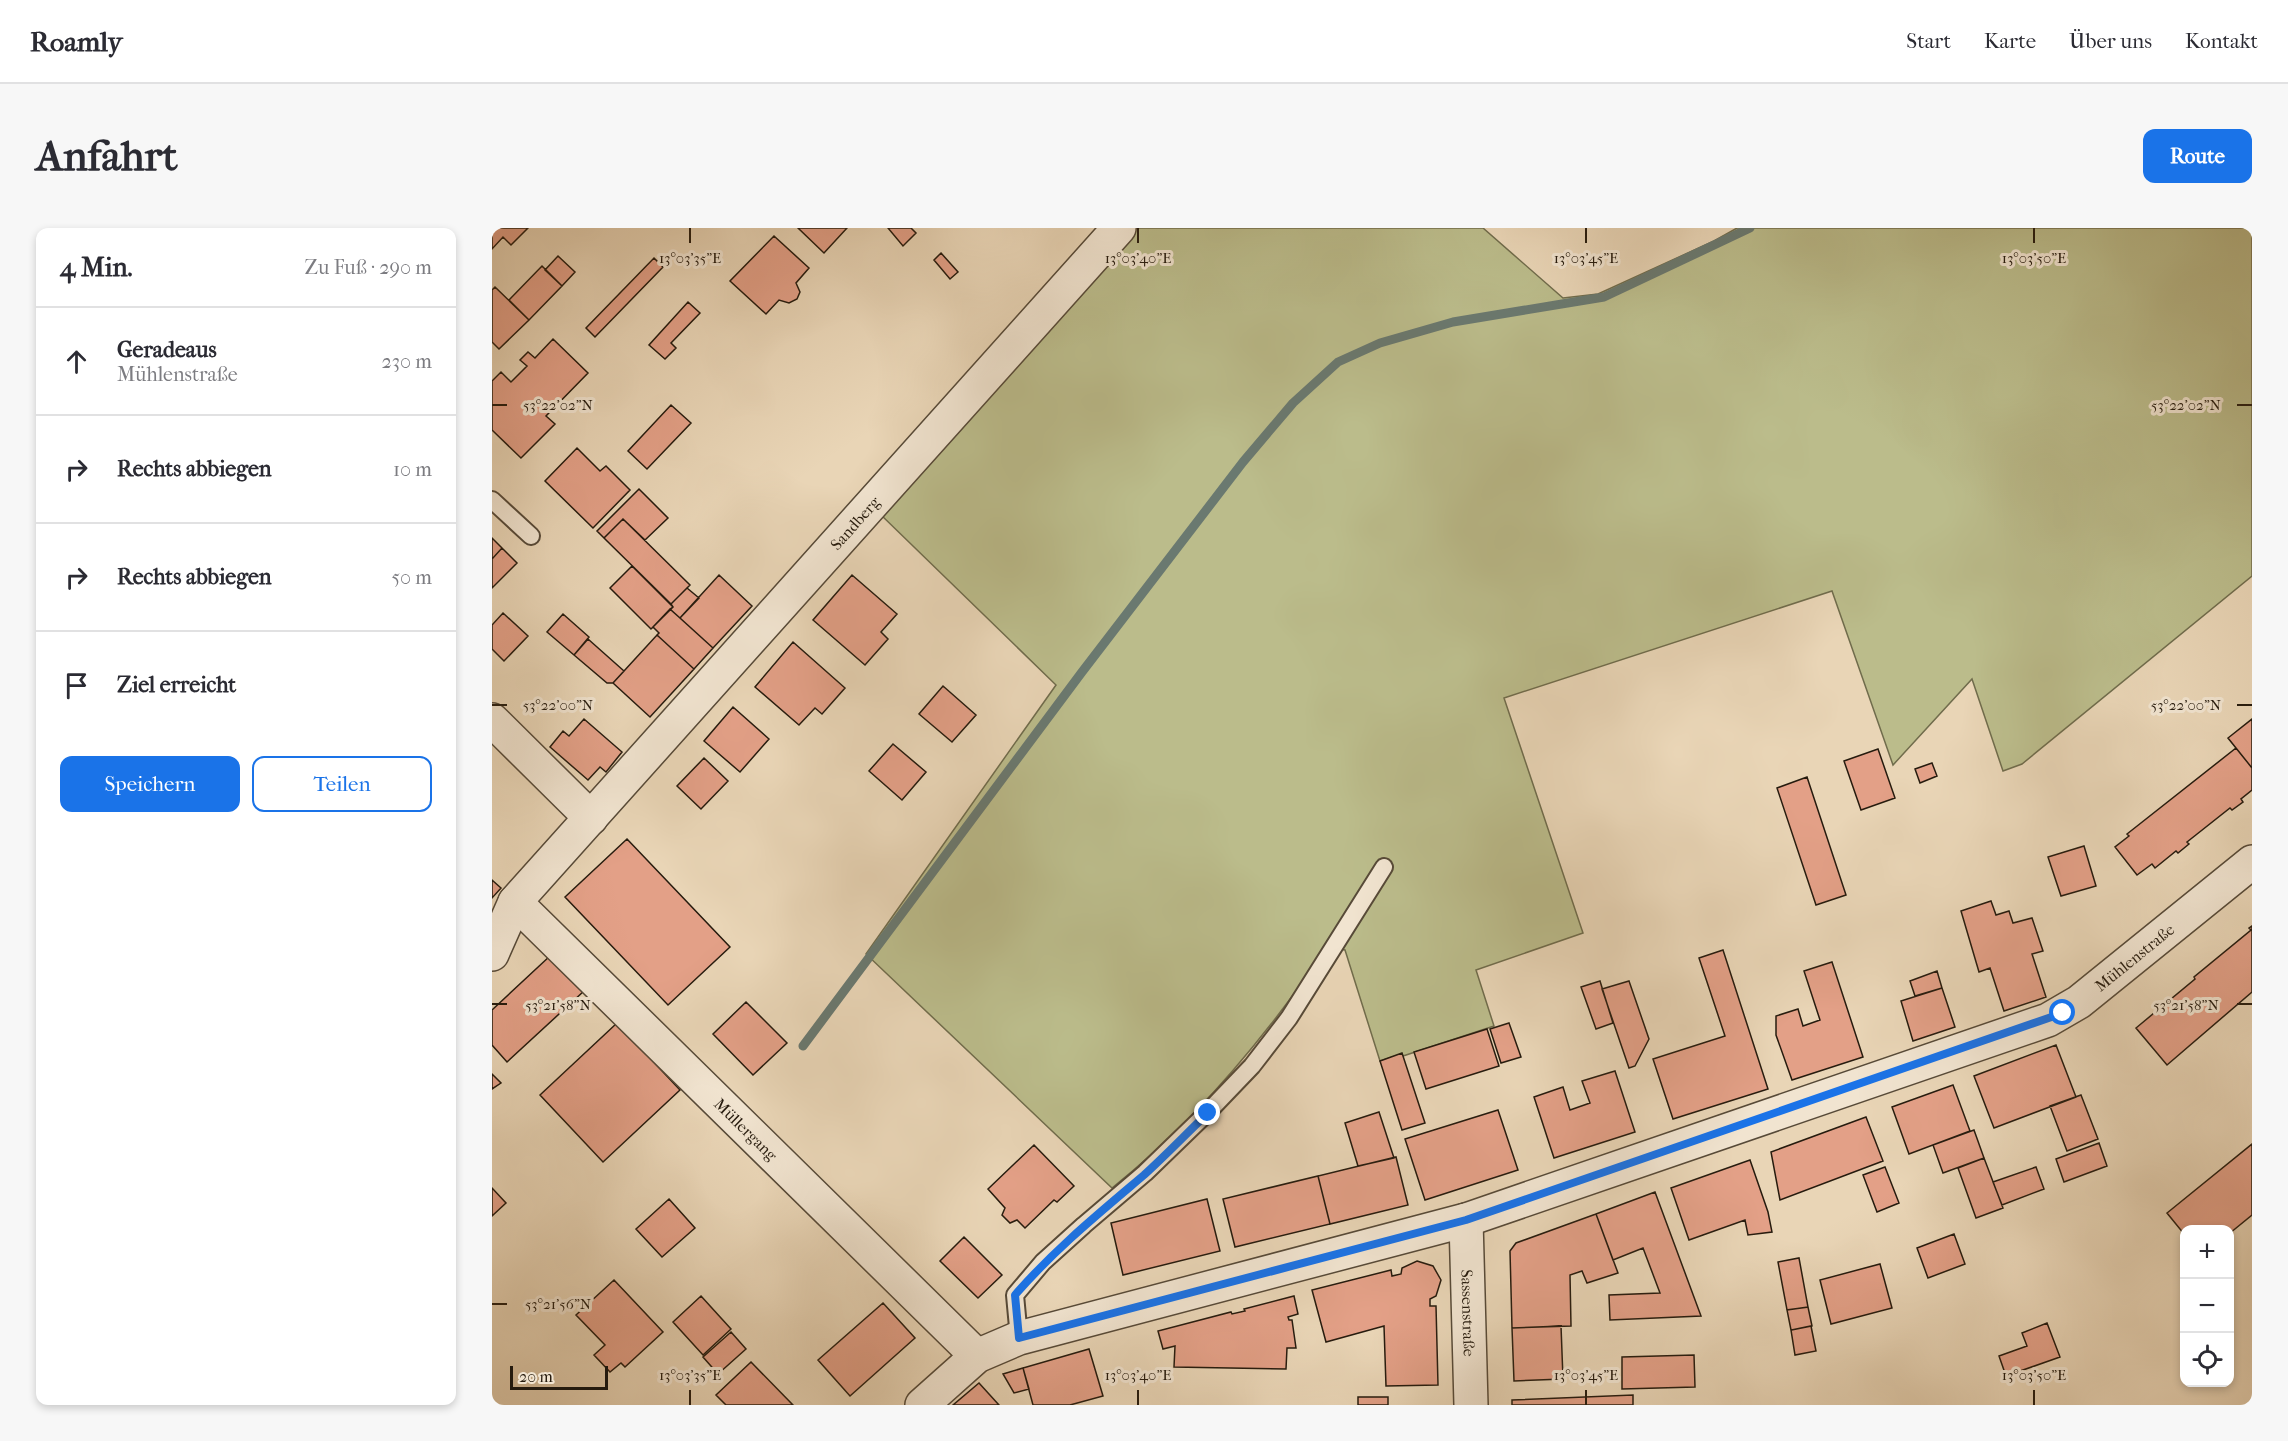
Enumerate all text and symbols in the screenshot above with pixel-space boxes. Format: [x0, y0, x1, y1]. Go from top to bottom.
text: Roamly [30, 25, 122, 58]
text: Start [1906, 29, 1951, 53]
text: Karte [1984, 29, 2036, 53]
text: Über uns [2069, 29, 2152, 53]
text: Kontakt [2185, 29, 2258, 53]
button: Route [2143, 129, 2252, 183]
text: Anfahrt [36, 132, 178, 181]
text: 13°03'35"E [659, 249, 721, 267]
text: 13°03'40"E [1105, 249, 1171, 267]
text: 13°03'45"E [1554, 249, 1618, 267]
text: 13°03'50"E [2002, 249, 2066, 267]
text: 4 Min. [60, 252, 133, 283]
text: Zu Fuß · 290 m [305, 256, 432, 279]
text: Geradeaus [117, 337, 217, 363]
icon: ahead [60, 345, 93, 378]
text: 230 m [382, 350, 432, 373]
text: Mühlenstraße [117, 363, 238, 386]
text: 53°22'02"N [523, 396, 594, 414]
text: 53°22'02"N [2151, 396, 2222, 414]
icon: right [60, 453, 93, 486]
text: Rechts abbiegen [117, 456, 272, 482]
text: 10 m [393, 458, 432, 481]
street label: Sandberg [826, 492, 884, 554]
icon: right [60, 561, 93, 594]
text: Rechts abbiegen [117, 564, 272, 590]
text: 50 m [391, 566, 432, 589]
icon: arrive [60, 669, 93, 702]
text: Ziel erreicht [117, 672, 236, 698]
text: 53°22'00"N [523, 696, 594, 714]
text: 53°22'00"N [2151, 696, 2222, 714]
button: Speichern [60, 756, 240, 812]
button: Teilen [252, 756, 432, 812]
street label: Mühlenstraße [2091, 920, 2178, 995]
text: 53°21'58"N [525, 996, 591, 1014]
text: 53°21'58"N [2153, 996, 2219, 1014]
route start [2049, 999, 2075, 1025]
street label: Müllergang [710, 1094, 782, 1165]
route end [1194, 1099, 1220, 1125]
map controls [2180, 1225, 2234, 1387]
button: + [2180, 1225, 2234, 1279]
street label: Sassenstraße [1457, 1269, 1479, 1357]
button: − [2180, 1279, 2234, 1333]
text: 53°21'56"N [525, 1295, 592, 1313]
button: locate [2180, 1333, 2234, 1387]
scale bar [510, 1363, 608, 1390]
text: 13°03'35"E [659, 1366, 721, 1384]
text: 13°03'40"E [1105, 1366, 1171, 1384]
text: 13°03'45"E [1554, 1366, 1618, 1384]
text: 13°03'50"E [2002, 1366, 2066, 1384]
text: 20 m [519, 1367, 553, 1386]

